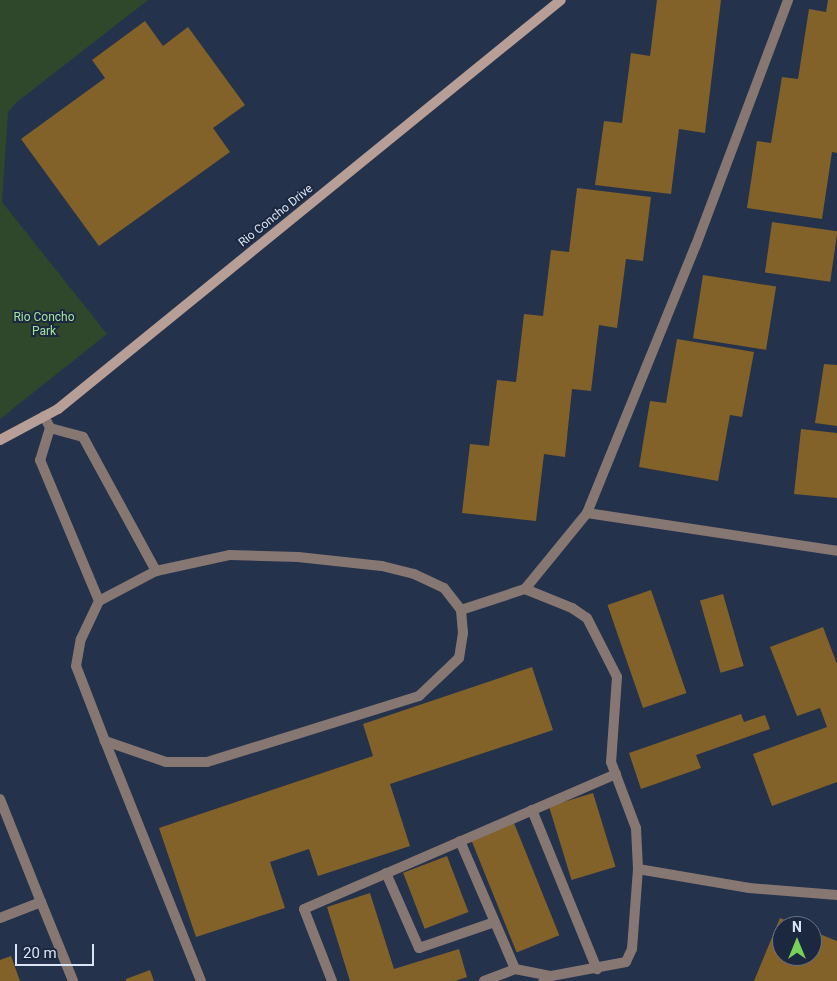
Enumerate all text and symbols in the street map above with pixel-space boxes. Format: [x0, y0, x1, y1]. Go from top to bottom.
street label: Rio Concho Drive [236, 182, 316, 250]
park label: Rio Concho Park [13, 311, 75, 339]
north arrow [772, 916, 822, 966]
text: N [792, 919, 802, 935]
scale bar [18, 934, 96, 966]
text: 20 m [23, 944, 57, 962]

